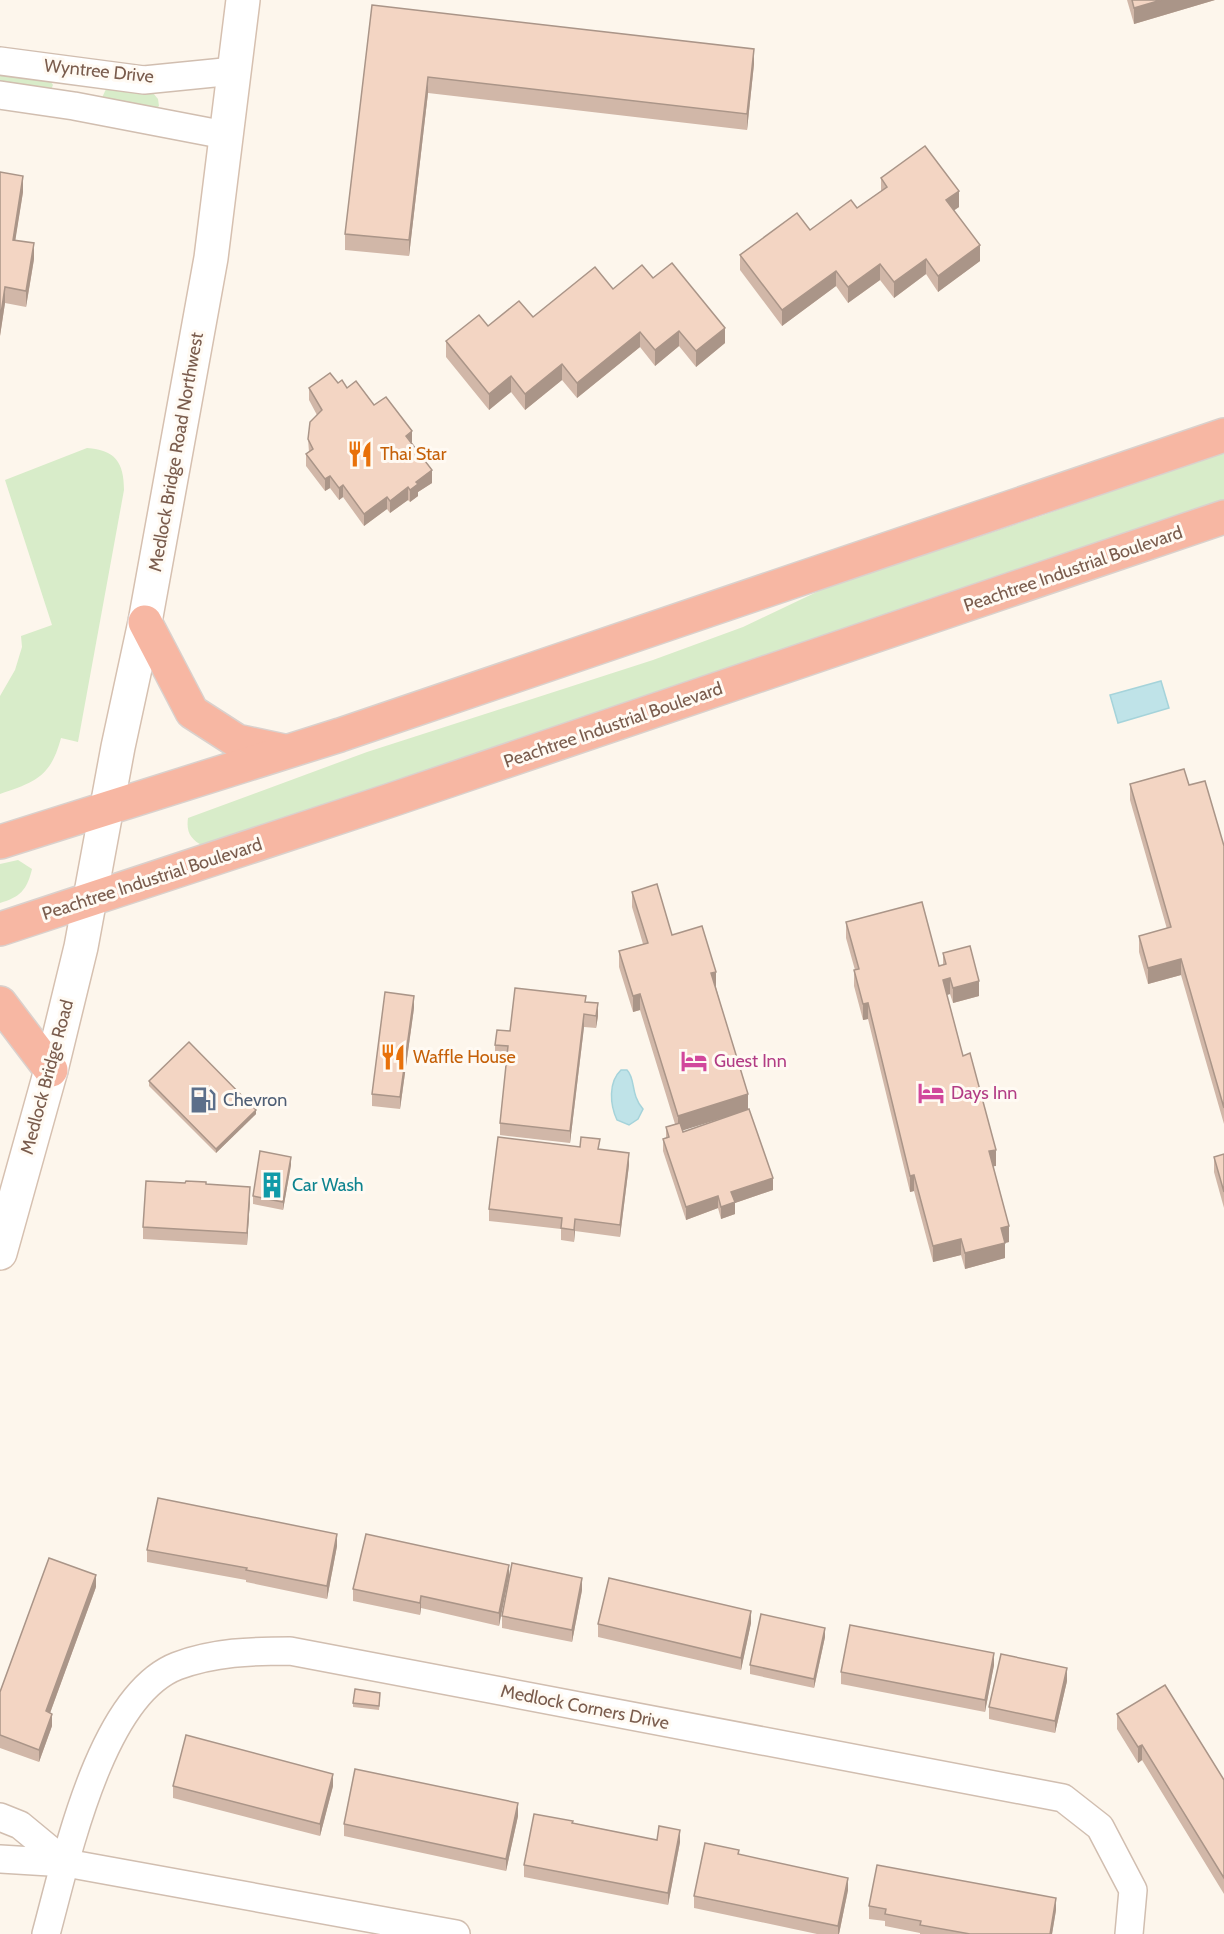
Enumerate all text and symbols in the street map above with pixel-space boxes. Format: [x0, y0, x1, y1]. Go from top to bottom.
street label: Wyntree Drive [43, 54, 155, 88]
street label: Medlock Bridge Road Northwest [144, 331, 208, 573]
restaurant icon: Thai Star [345, 439, 375, 469]
place label: Thai Star [380, 443, 447, 465]
street label: Peachtree Industrial Boulevard [961, 521, 1185, 617]
street label: Peachtree Industrial Boulevard [501, 677, 725, 773]
street label: Peachtree Industrial Boulevard [39, 833, 265, 925]
street label: Medlock Bridge Road [16, 997, 78, 1157]
restaurant icon: Waffle House [378, 1042, 408, 1072]
place label: Waffle House [413, 1046, 516, 1068]
hotel icon: Guest Inn [679, 1046, 709, 1076]
place label: Guest Inn [714, 1050, 787, 1072]
hotel icon: Days Inn [916, 1078, 946, 1108]
place label: Days Inn [951, 1082, 1017, 1104]
fuel station icon: Chevron [188, 1085, 218, 1115]
place label: Chevron [223, 1089, 287, 1111]
building icon: Car Wash [257, 1170, 287, 1200]
place label: Car Wash [292, 1174, 364, 1196]
street label: Medlock Corners Drive [499, 1680, 671, 1734]

